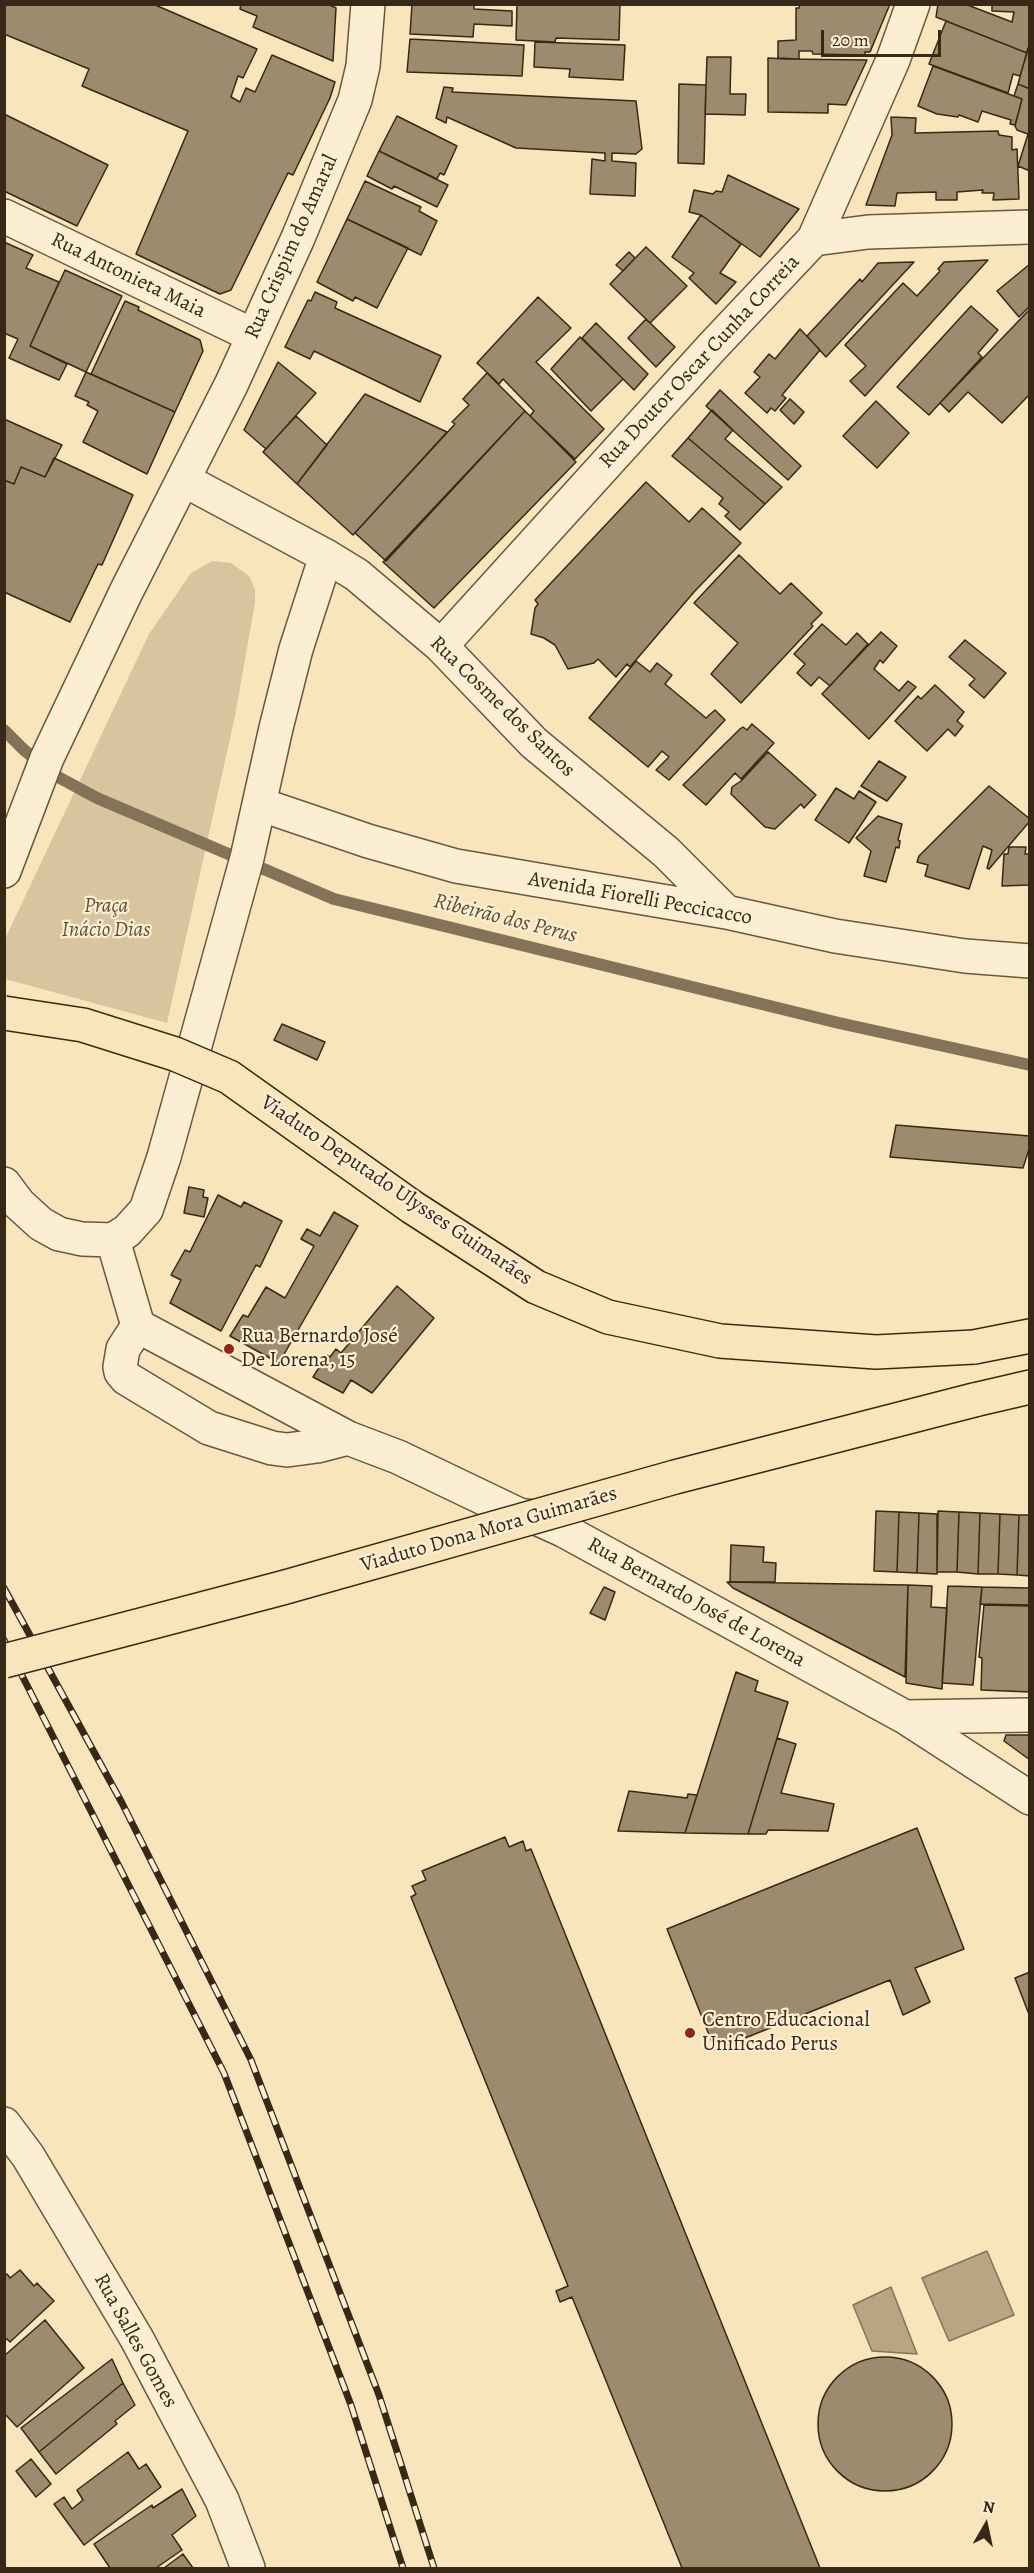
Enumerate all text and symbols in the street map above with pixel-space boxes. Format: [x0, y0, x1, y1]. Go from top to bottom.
scale bar [824, 18, 944, 56]
text: 20 m [832, 28, 869, 52]
street label: Rua Crispim do Amaral [240, 151, 344, 343]
street label: Rua Antonieta Maia [47, 228, 209, 324]
street label: Rua Doutor Oscar Cunha Correia [594, 250, 806, 474]
street label: Rua Cosme dos Santos [424, 631, 580, 783]
street label: Avenida Fiorelli Peccicacco [526, 867, 754, 931]
water label: Ribeirão dos Perus [431, 888, 579, 950]
park label: Praça Inácio Dias [62, 894, 150, 944]
street label: Viaduto Deputado Ulysses Guimarães [255, 1090, 537, 1292]
place label: Rua Bernardo José De Lorena, 15 [241, 1324, 398, 1374]
marker: Rua Bernardo José De Lorena, 15 [222, 1342, 236, 1356]
street label: Viaduto Dona Mora Guimarães [358, 1481, 620, 1579]
street label: Rua Bernardo José de Lorena [583, 1533, 809, 1673]
place label: Centro Educacional Unificado Perus [702, 2008, 870, 2058]
marker: Centro Educacional Unificado Perus [683, 2026, 697, 2040]
street label: Rua Salles Gomes [88, 2269, 182, 2413]
north arrow [956, 2495, 1016, 2555]
text: N [981, 2495, 996, 2519]

